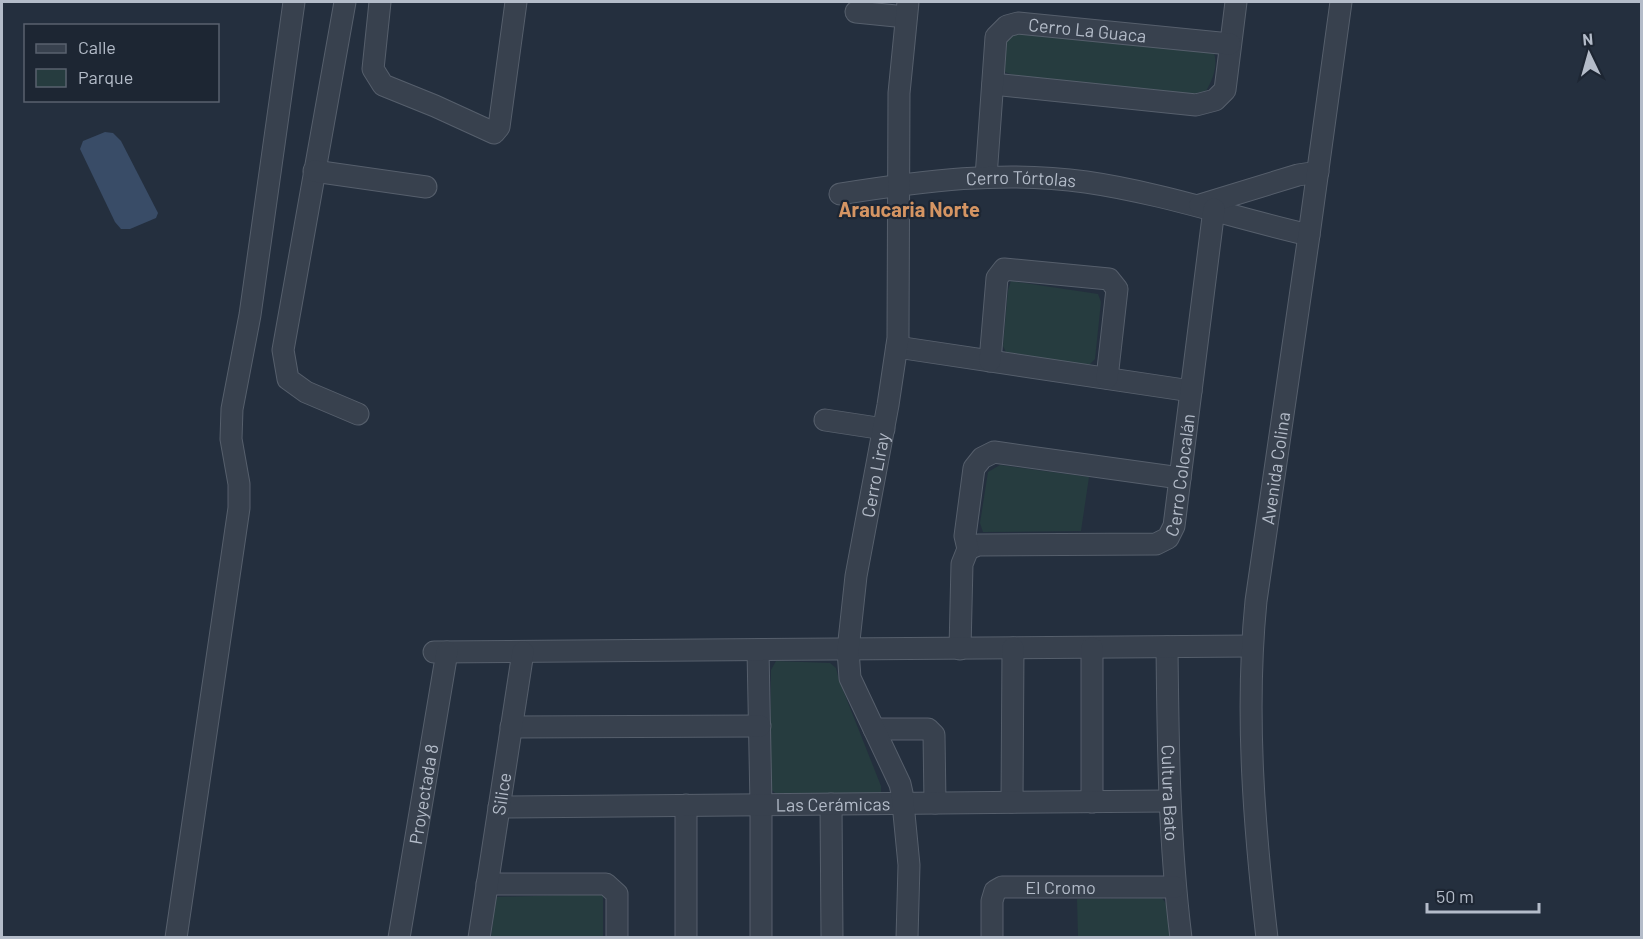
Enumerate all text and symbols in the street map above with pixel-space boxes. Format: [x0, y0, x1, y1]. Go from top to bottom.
street label: Cerro La Guaca [1027, 13, 1147, 47]
legend [24, 24, 219, 102]
north arrow [1559, 24, 1619, 84]
text: N [1582, 29, 1594, 48]
text: Calle [78, 36, 116, 58]
text: Parque [78, 66, 133, 88]
street label: Cerro Tórtolas [965, 166, 1077, 192]
district label: Araucaria Norte [838, 197, 980, 221]
street label: Avenida Colina [1256, 410, 1294, 526]
street label: Cerro Colocalán [1160, 412, 1199, 540]
street label: Cerro Liray [856, 431, 894, 519]
street label: Proyectada 8 [404, 742, 442, 846]
street label: Cultura Bato [1157, 744, 1183, 842]
street label: Silice [487, 771, 515, 817]
street label: Las Cerámicas [776, 792, 890, 816]
street label: El Cromo [1025, 876, 1096, 898]
scale bar [1427, 876, 1540, 914]
text: 50 m [1436, 885, 1474, 907]

